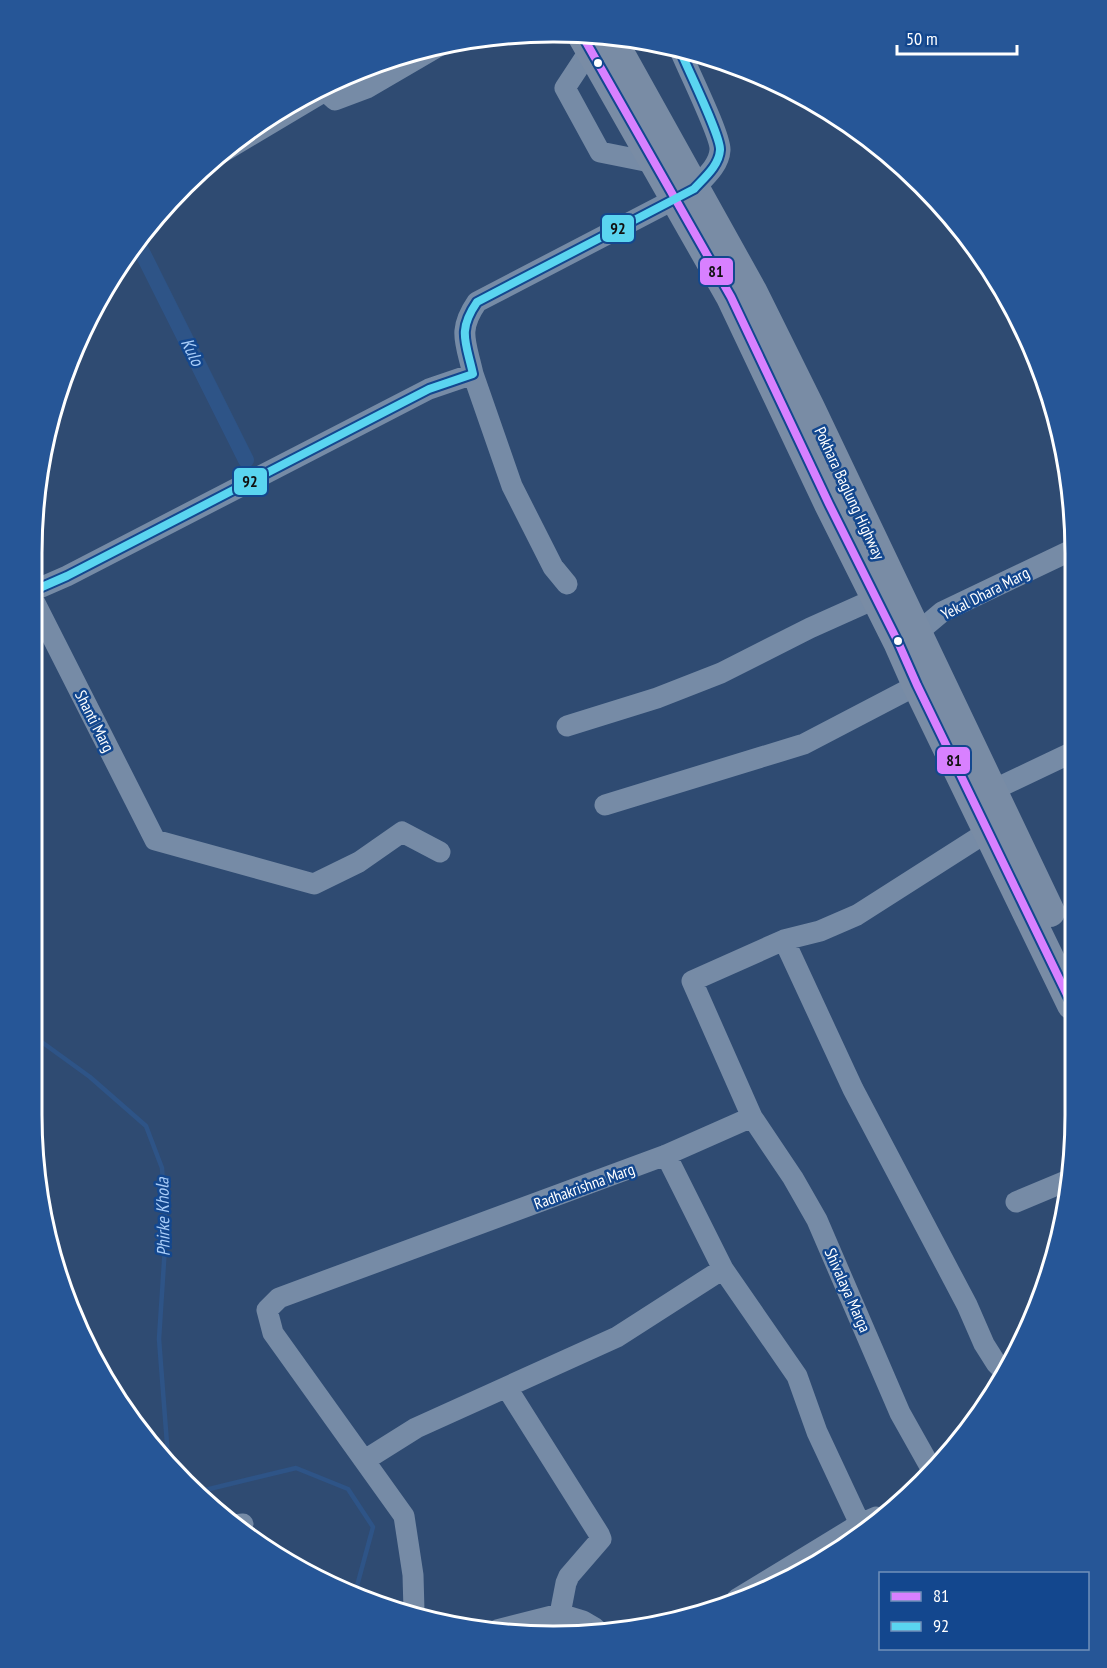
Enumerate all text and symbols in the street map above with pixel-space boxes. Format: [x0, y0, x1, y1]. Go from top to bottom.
scale bar [897, 18, 1017, 56]
text: 50 m [906, 27, 938, 50]
unlabelled marker [592, 57, 604, 69]
line badge: 92 [601, 214, 635, 243]
text: 92 [610, 218, 626, 238]
line badge: 81 [699, 257, 734, 286]
text: 81 [708, 261, 724, 281]
water label: Kulo [176, 334, 210, 371]
street label: Pokhara Baglung Highway [810, 423, 890, 563]
line badge: 92 [233, 467, 268, 496]
text: 92 [242, 471, 258, 491]
street label: Yekal Dhara Marg [938, 562, 1032, 624]
unlabelled marker [892, 635, 904, 647]
street label: Shanti Marg [71, 687, 119, 755]
line badge: 81 [936, 746, 971, 775]
text: 81 [946, 750, 962, 770]
street label: Radhakrishna Marg [531, 1159, 637, 1213]
water label: Phirke Khola [150, 1177, 175, 1257]
street label: Shivalaya Marga [821, 1245, 875, 1335]
legend [879, 1572, 1089, 1650]
text: 81 [933, 1584, 949, 1607]
text: 92 [933, 1614, 949, 1637]

